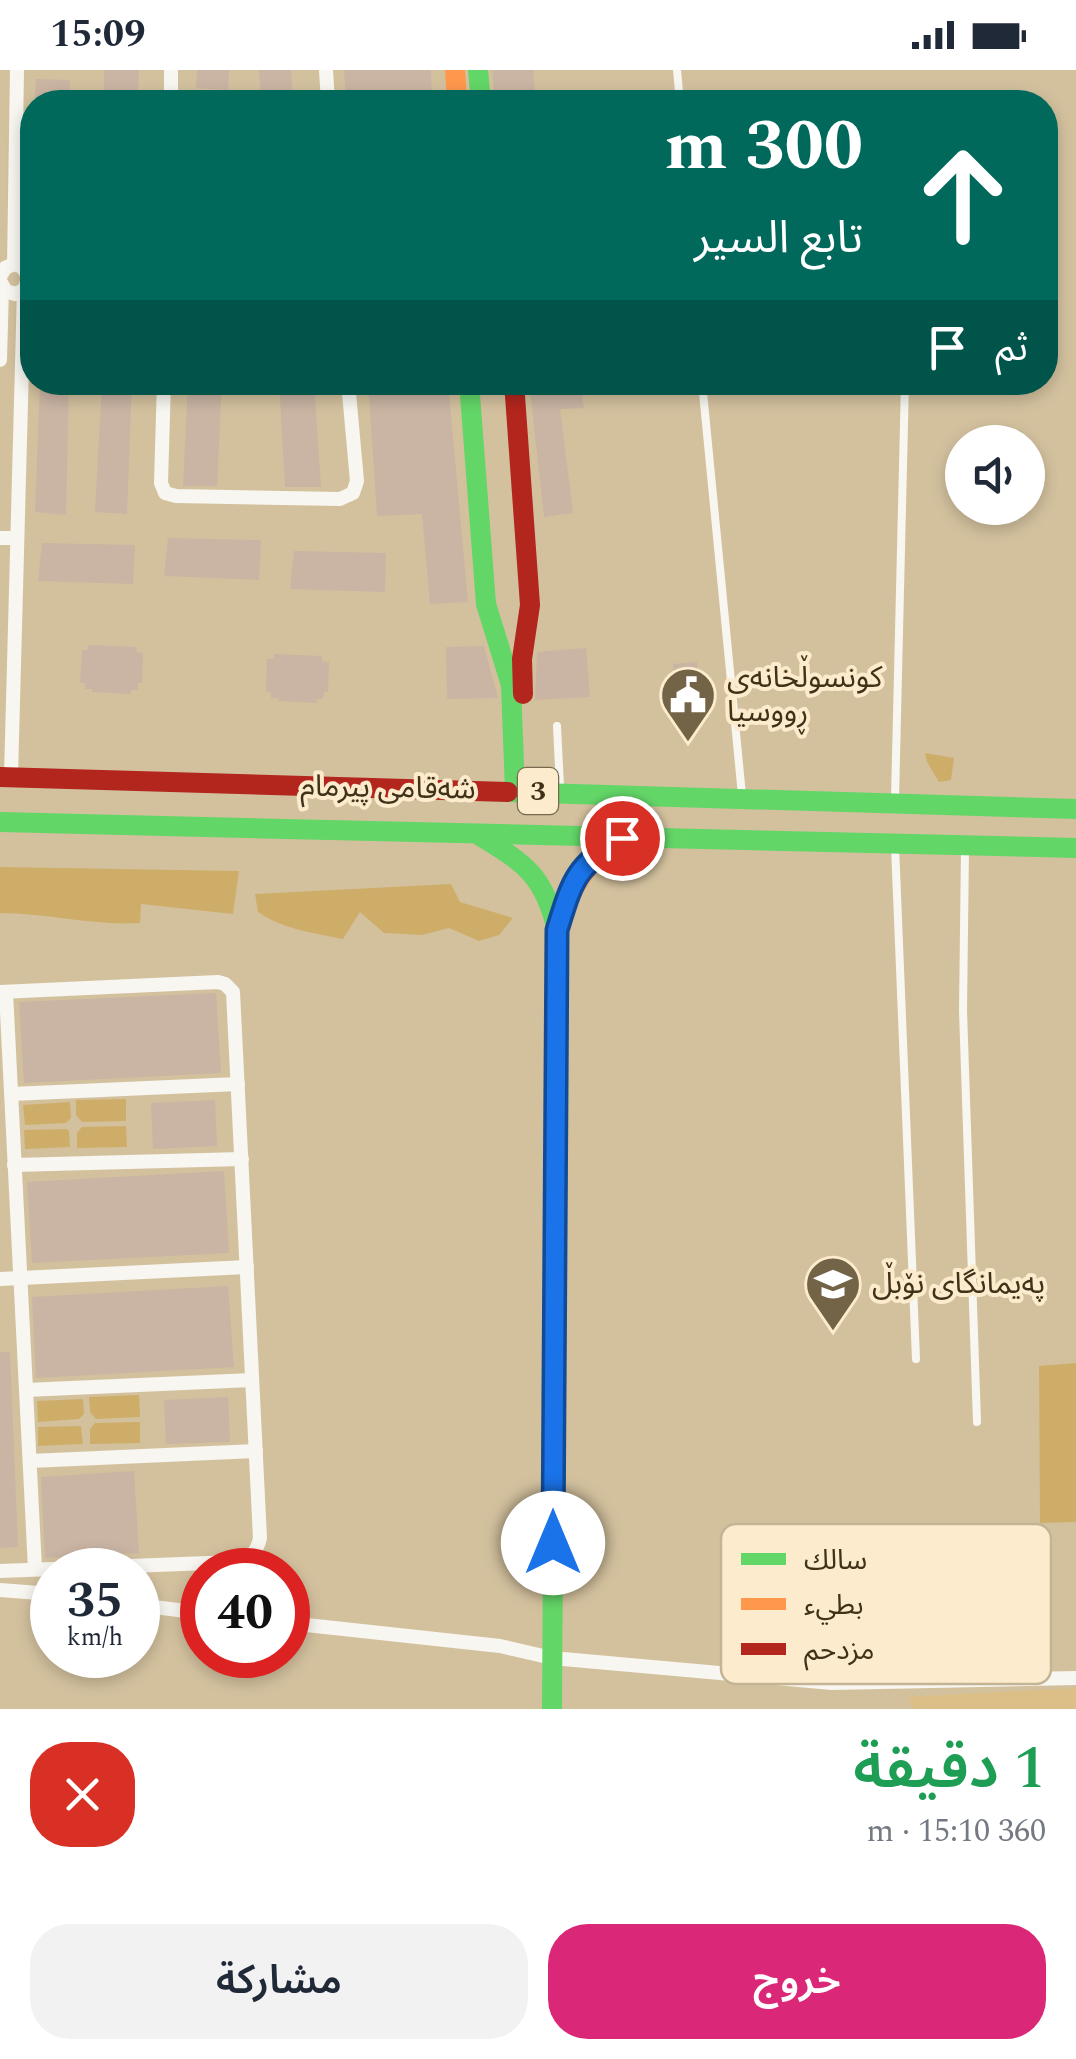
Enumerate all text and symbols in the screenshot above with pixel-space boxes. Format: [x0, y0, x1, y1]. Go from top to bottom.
text: 15:09 [50, 6, 145, 64]
text: 300 m [665, 94, 863, 200]
icon: ahead [898, 130, 1028, 260]
text: تابع السير [694, 204, 863, 273]
icon: arrive [920, 320, 975, 375]
text: ثم [995, 320, 1028, 378]
map controls [945, 425, 1045, 525]
button: sound [945, 425, 1045, 525]
place label: کونسوڵخانەی ڕووسیا [727, 655, 883, 735]
public building icon: کونسوڵخانەی ڕووسیا [658, 665, 718, 744]
street label: شەقامی پیرمام [300, 763, 476, 813]
road number: 3 [518, 768, 558, 814]
pin [580, 796, 665, 881]
icon: arrive [595, 811, 650, 866]
school or university icon: پەیمانگای نۆبڵ [803, 1254, 863, 1333]
place label: پەیمانگای نۆبڵ [872, 1261, 1045, 1307]
position arrow [501, 1491, 605, 1595]
legend [721, 1524, 1051, 1684]
text: سالك [804, 1539, 867, 1582]
speed limit sign: 40 [180, 1548, 310, 1678]
text: 35 [67, 1563, 123, 1639]
text: بطيء [804, 1584, 864, 1627]
text: km/h [67, 1619, 123, 1657]
text: مزدحم [804, 1629, 875, 1672]
text: 1 دقيقة [853, 1723, 1046, 1815]
button: close [30, 1742, 135, 1847]
text: 360 m · 15:10 [866, 1807, 1046, 1856]
button: مشاركة [30, 1924, 528, 2039]
button: خروج [548, 1924, 1046, 2039]

